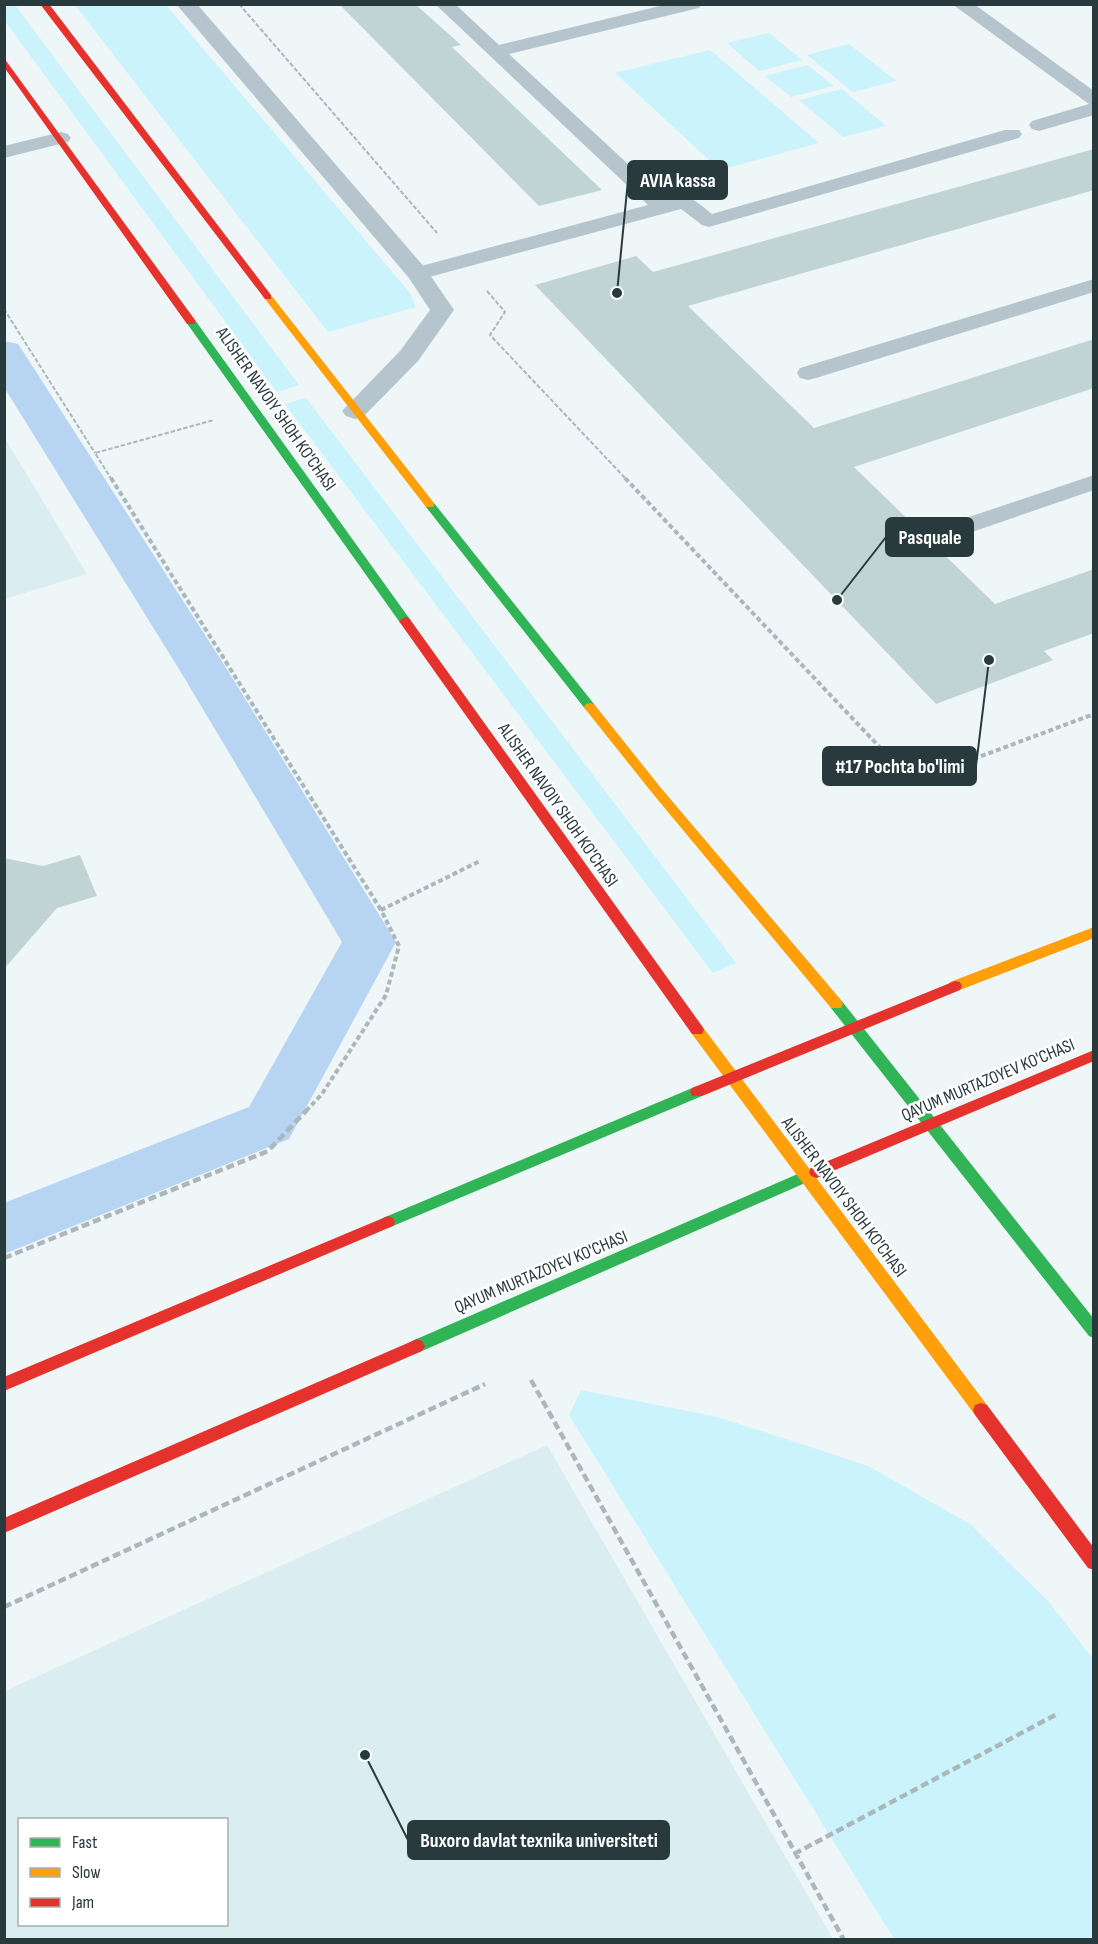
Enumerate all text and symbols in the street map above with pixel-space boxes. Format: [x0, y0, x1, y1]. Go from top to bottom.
callout: AVIA kassa [628, 161, 727, 199]
text: AVIA kassa [639, 169, 716, 193]
street label: ALISHER NAVOIY SHOH KO'CHASI [211, 322, 340, 495]
callout: Pasquale [886, 518, 973, 556]
text: Pasquale [899, 526, 961, 550]
street label: ALISHER NAVOIY SHOH KO'CHASI [493, 718, 622, 891]
callout: #17 Pochta bo'limi [823, 747, 976, 785]
text: #17 Pochta bo'limi [835, 755, 965, 779]
street label: QAYUM MURTAZOYEV KO'CHASI [898, 1034, 1078, 1126]
street label: ALISHER NAVOIY SHOH KO'CHASI [776, 1112, 911, 1281]
street label: QAYUM MURTAZOYEV KO'CHASI [451, 1226, 631, 1318]
legend [18, 1818, 228, 1926]
callout: Buxoro davlat texnika universiteti [408, 1821, 669, 1859]
text: Buxoro davlat texnika universiteti [420, 1829, 658, 1853]
text: Fast [72, 1832, 98, 1853]
text: Slow [72, 1862, 101, 1883]
text: Jam [71, 1892, 94, 1913]

